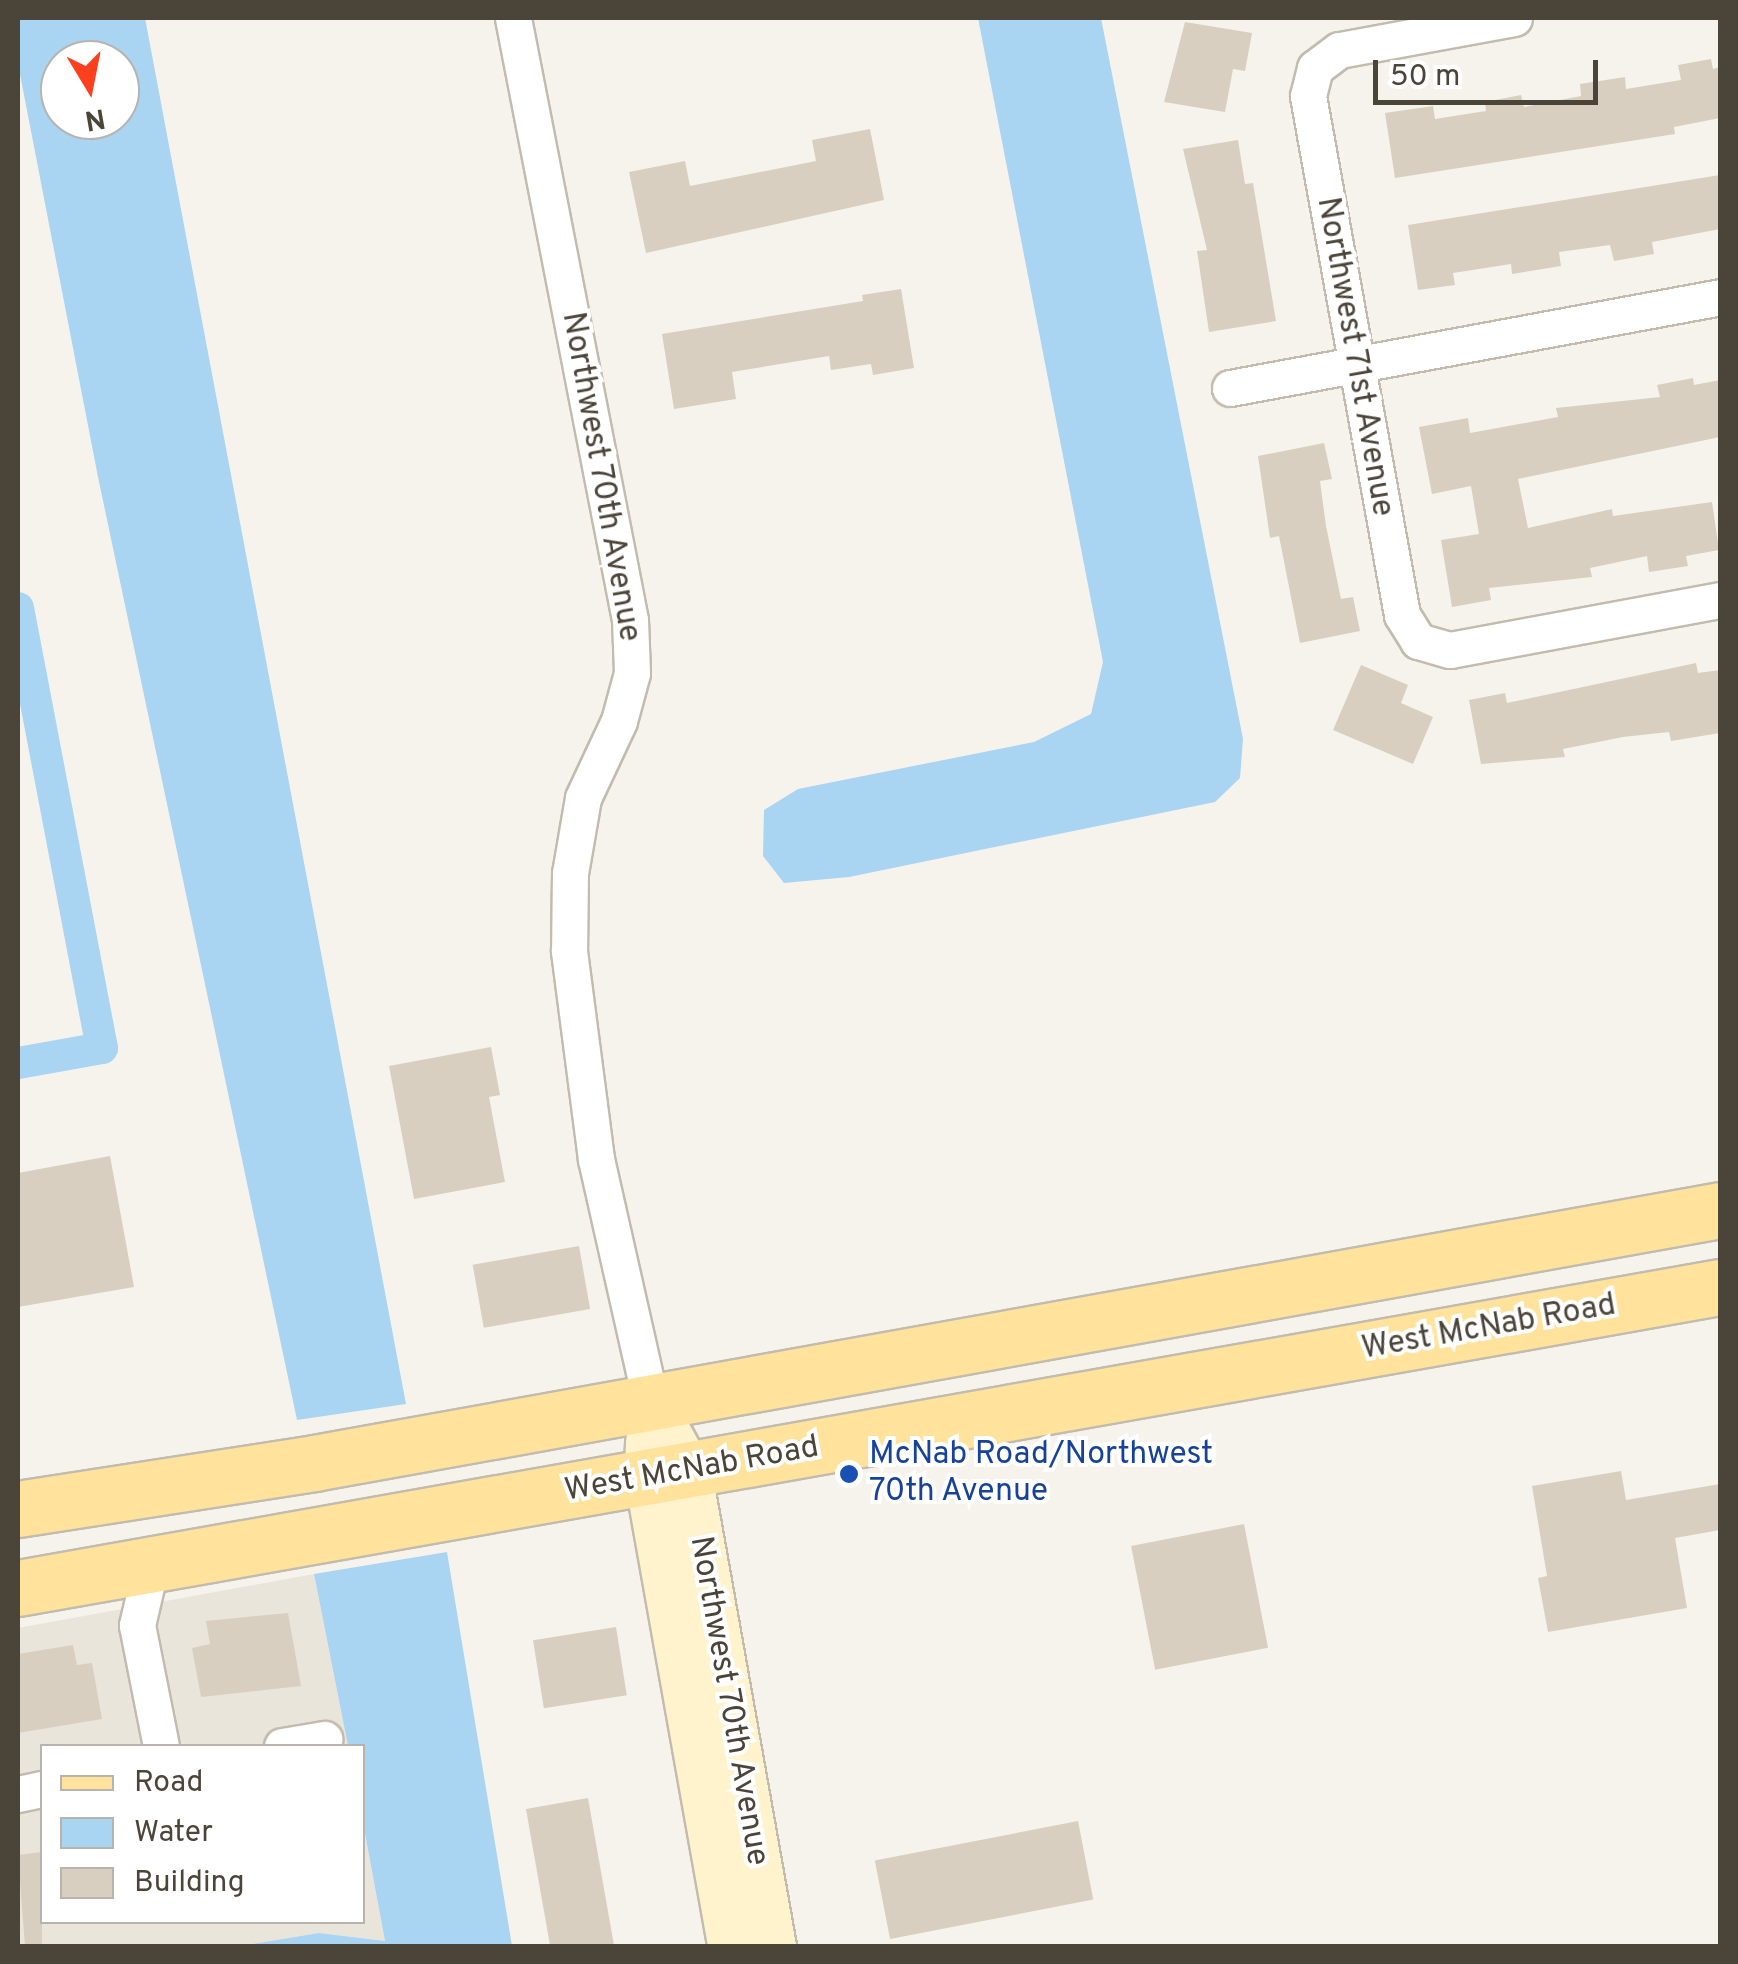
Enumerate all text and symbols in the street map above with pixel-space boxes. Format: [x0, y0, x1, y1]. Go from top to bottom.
north arrow [40, 40, 140, 140]
scale bar [1378, 40, 1603, 102]
text: 50 m [1390, 59, 1460, 96]
text: N [82, 98, 108, 137]
street label: Northwest 71st Avenue [1307, 193, 1401, 521]
street label: Northwest 70th Avenue [552, 308, 648, 646]
street label: West McNab Road [1359, 1287, 1619, 1369]
street label: West McNab Road [562, 1429, 822, 1511]
place label: McNab Road/Northwest 70th Avenue [869, 1437, 1213, 1512]
marker: McNab Road/Northwest 70th Avenue [838, 1463, 860, 1485]
street label: Northwest 70th Avenue [680, 1532, 776, 1870]
legend [40, 1744, 365, 1924]
text: Road [134, 1765, 203, 1802]
text: Water [134, 1815, 213, 1852]
text: Building [134, 1865, 245, 1902]

